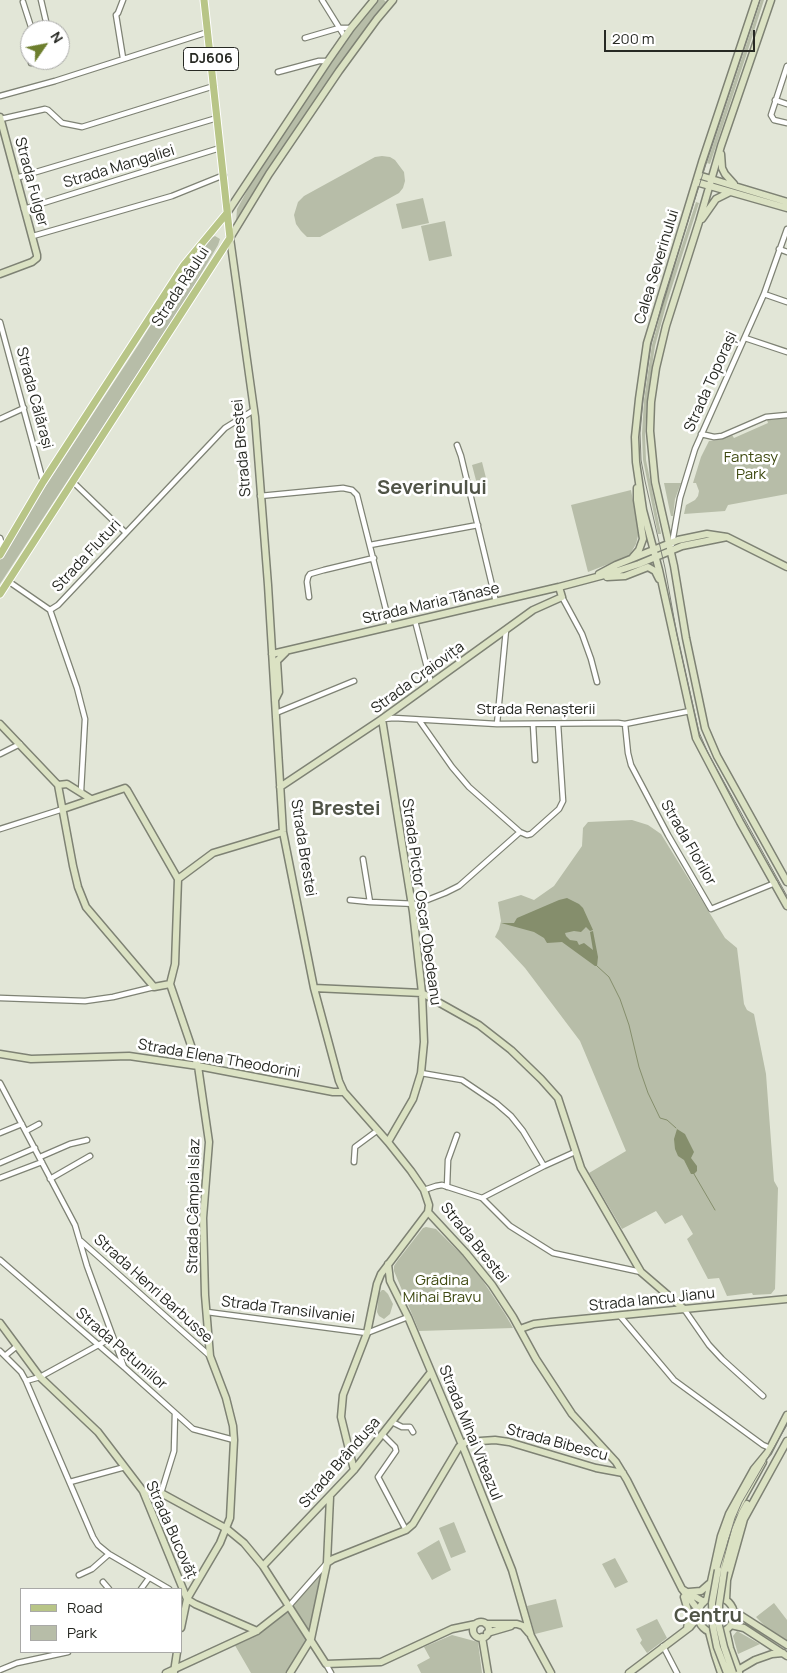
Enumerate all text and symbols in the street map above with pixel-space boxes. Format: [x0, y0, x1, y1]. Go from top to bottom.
north arrow [20, 20, 70, 70]
scale bar [607, 20, 758, 52]
text: N [46, 28, 68, 46]
text: 200 m [612, 28, 655, 49]
road number: DJ606 [184, 48, 238, 70]
street label: Strada Fulger [10, 135, 52, 229]
street label: Strada Mangaliei [61, 142, 177, 192]
street label: Calea Severinului [631, 207, 683, 327]
street label: Strada Râului [149, 244, 213, 330]
street label: Strada Toporași [681, 329, 741, 435]
street label: Strada Călărași [12, 345, 56, 451]
street label: Strada Brestei [229, 398, 255, 498]
park label: Fantasy Park [724, 449, 778, 484]
district label: Severinului [377, 476, 487, 500]
street label: Strada Fluturi [49, 516, 125, 596]
street label: Strada Maria Tănase [361, 579, 501, 629]
street label: Strada Craiovița [368, 638, 468, 718]
street label: Strada Renașterii [477, 701, 595, 719]
district label: Brestei [311, 797, 381, 821]
street label: Strada Pictor Oscar Obedeanu [398, 797, 444, 1007]
street label: Strada Florilor [656, 797, 720, 889]
street label: Strada Brestei [286, 798, 320, 898]
street label: Strada Elena Theodorini [137, 1036, 301, 1082]
street label: Strada Câmpia Islaz [184, 1138, 204, 1274]
street label: Strada Brestei [436, 1199, 512, 1287]
street label: Strada Henri Barbusse [90, 1231, 216, 1347]
park label: Grădina Mihai Bravu [403, 1272, 481, 1307]
street label: Strada Iancu Jianu [588, 1284, 716, 1316]
street label: Strada Transilvaniei [220, 1293, 356, 1327]
street label: Strada Petuniilor [72, 1304, 170, 1394]
street label: Strada Mihai Viteazul [435, 1363, 505, 1503]
street label: Strada Brândușa [296, 1414, 384, 1512]
street label: Strada Bibescu [504, 1421, 610, 1465]
street label: Strada Bucovăț [141, 1478, 201, 1582]
legend [20, 1588, 182, 1653]
text: Road [67, 1597, 103, 1618]
district label: Centru [674, 1604, 742, 1628]
text: Park [67, 1622, 97, 1643]

